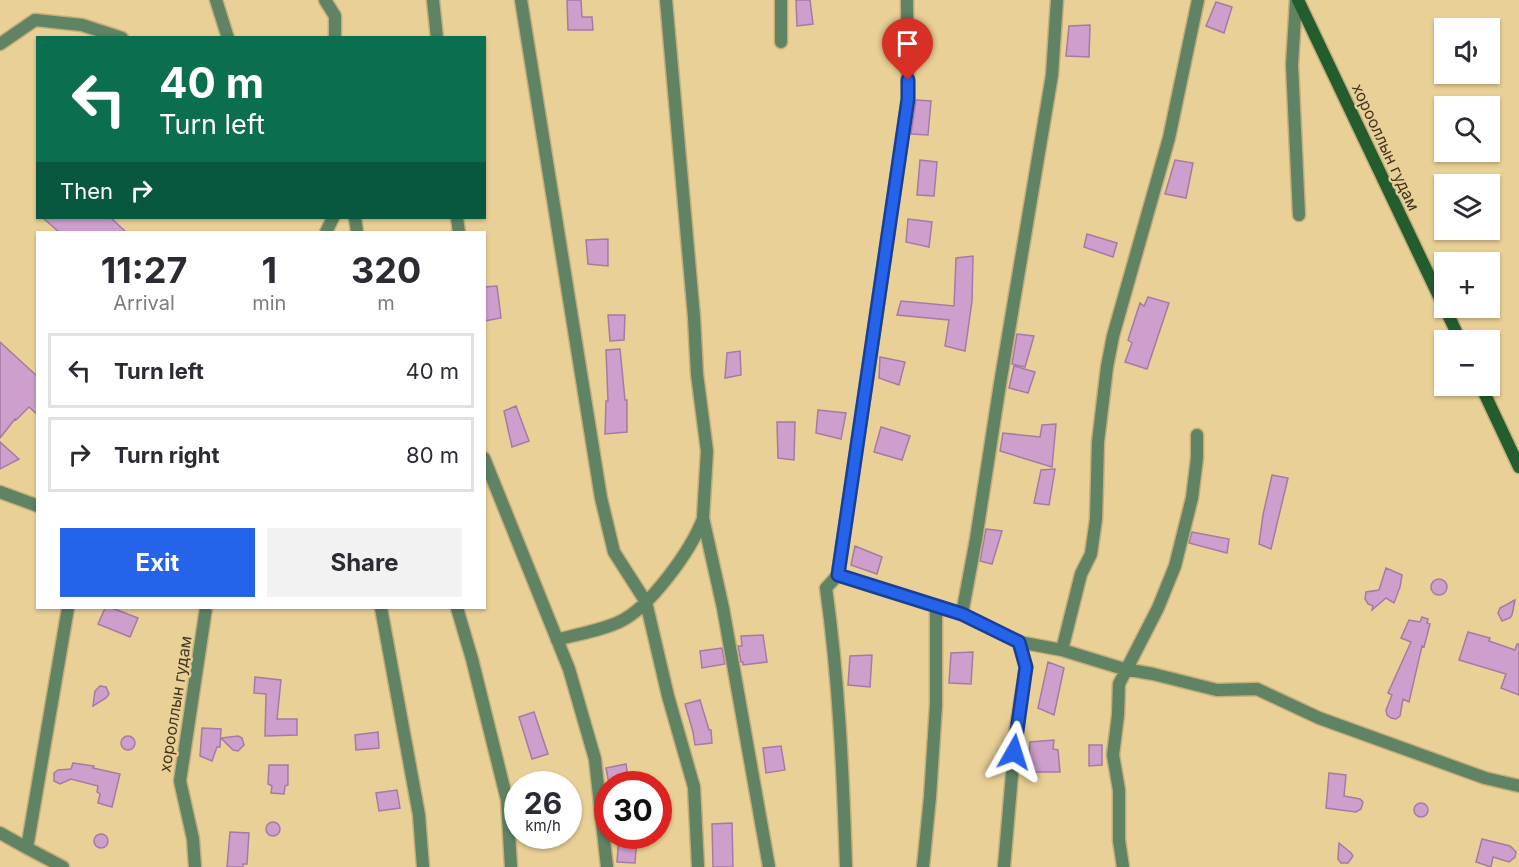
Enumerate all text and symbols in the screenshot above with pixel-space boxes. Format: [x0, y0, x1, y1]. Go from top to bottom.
pin [882, 18, 933, 80]
map controls [1434, 18, 1500, 396]
button: sound [1434, 18, 1500, 84]
icon: arrive [891, 27, 924, 60]
text: 40 m [159, 57, 264, 108]
icon: left [60, 60, 138, 138]
street label: хорооллын гудам [1348, 80, 1424, 214]
button: search [1434, 96, 1500, 162]
text: Turn left [159, 108, 265, 141]
icon: right [125, 174, 158, 207]
button: layers [1434, 174, 1500, 240]
text: Then [60, 178, 113, 204]
text: 11:27 [101, 248, 187, 292]
text: 1 [261, 248, 277, 292]
text: 320 [351, 248, 421, 292]
button: + [1434, 252, 1500, 318]
text: Arrival [113, 291, 175, 315]
text: min [252, 291, 286, 315]
text: m [377, 291, 395, 315]
button: − [1434, 330, 1500, 396]
icon: left [63, 354, 96, 387]
text: Turn left [114, 358, 204, 384]
text: 40 m [405, 358, 459, 384]
icon: right [63, 438, 96, 471]
text: Turn right [114, 442, 220, 468]
text: 80 m [406, 442, 459, 468]
button: Exit [60, 528, 255, 597]
button: Share [267, 528, 462, 597]
street label: хорооллын гудам [154, 634, 196, 774]
position arrow [982, 720, 1046, 784]
speed limit sign: 30 [594, 771, 672, 849]
text: 26 [524, 785, 562, 821]
text: km/h [525, 816, 561, 835]

